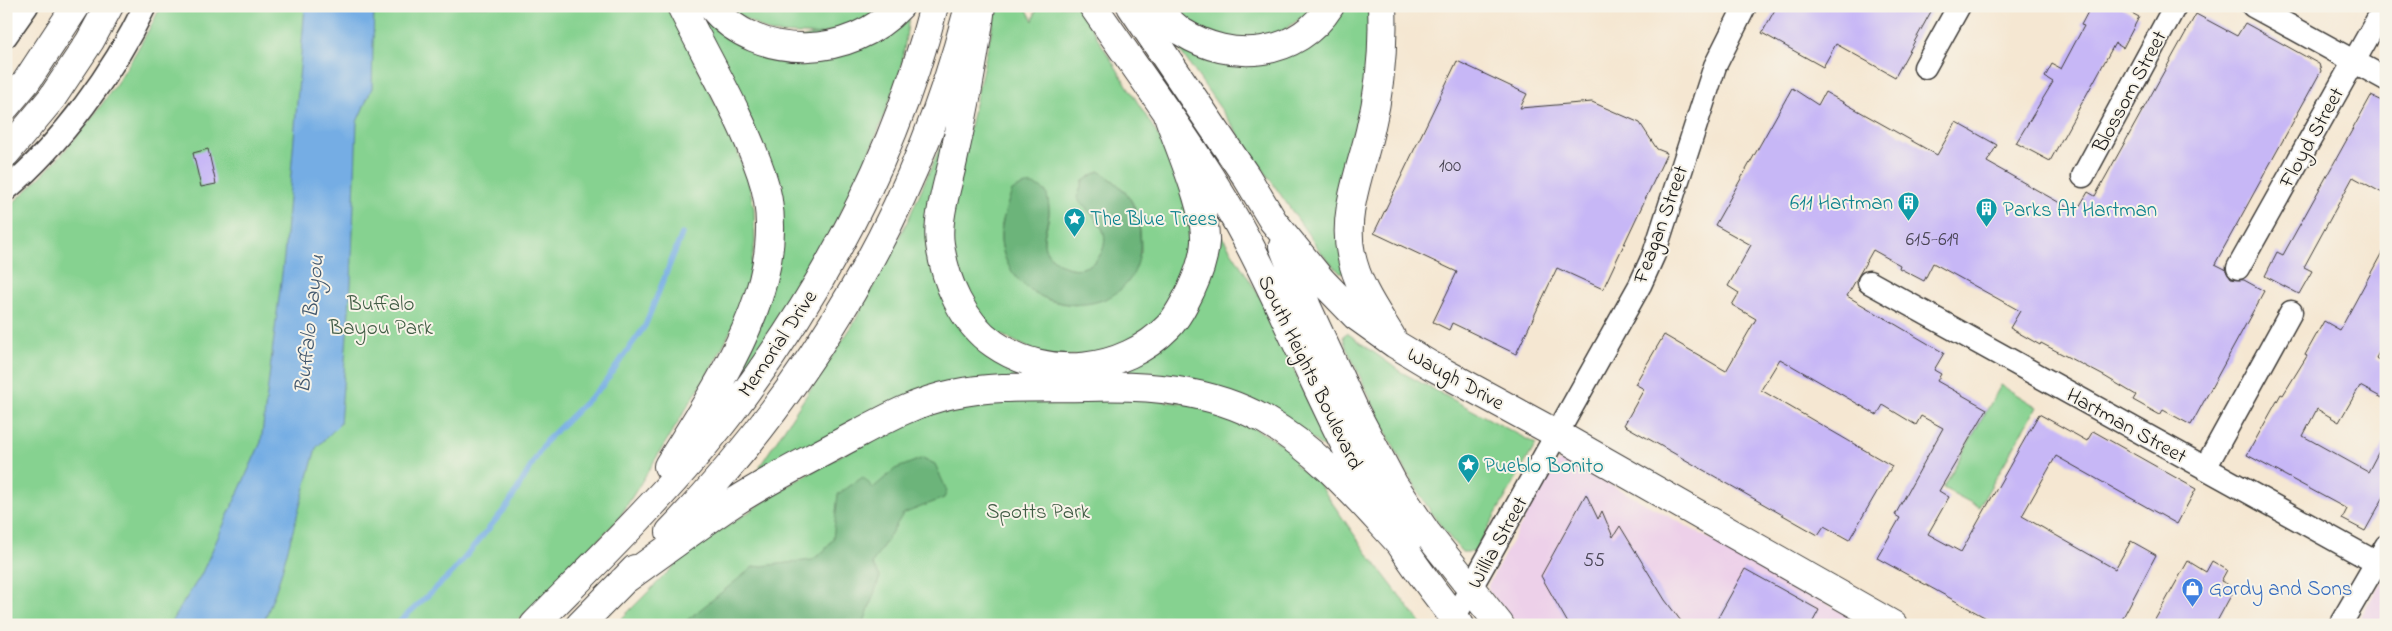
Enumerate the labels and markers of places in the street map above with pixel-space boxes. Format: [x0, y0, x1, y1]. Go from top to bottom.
place label: 611 Hartman [1790, 189, 1893, 219]
building icon: 611 Hartman [1897, 190, 1921, 221]
place label: Parks At Hartman [2003, 196, 2157, 226]
building icon: Parks At Hartman [1975, 197, 1999, 228]
place label: The Blue Trees [1090, 205, 1218, 235]
place icon: The Blue Trees [1062, 206, 1086, 237]
place label: Pueblo Bonito [1484, 452, 1604, 482]
place icon: Pueblo Bonito [1456, 453, 1480, 484]
place label: Gordy and Sons [2209, 575, 2353, 607]
shop icon: Gordy and Sons [2181, 576, 2205, 607]

